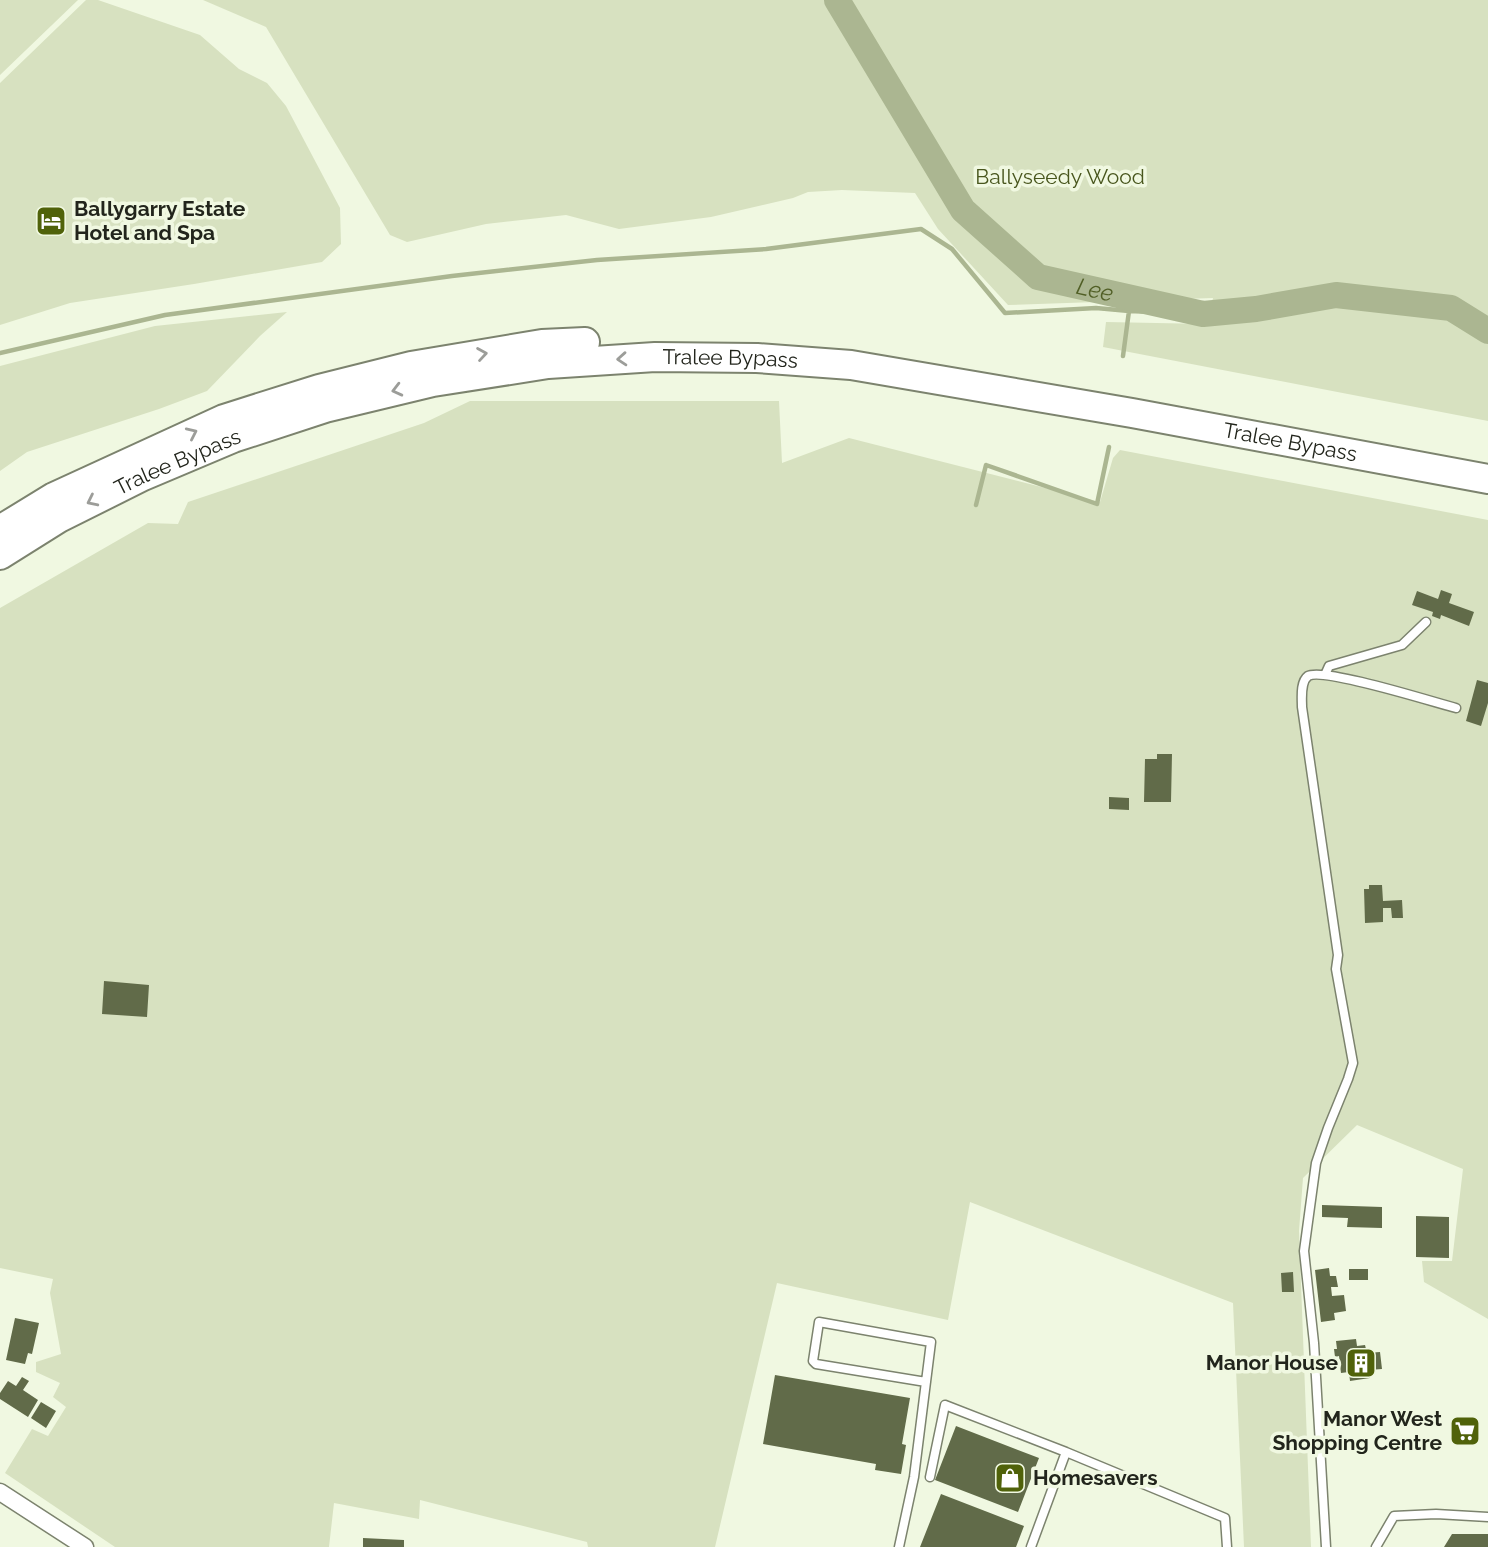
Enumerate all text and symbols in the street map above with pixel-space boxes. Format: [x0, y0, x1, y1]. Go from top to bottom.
park label: Ballyseedy Wood [975, 164, 1145, 189]
place label: Ballygarry Estate Hotel and Spa [74, 196, 246, 245]
hotel icon: Ballygarry Estate Hotel and Spa [34, 204, 68, 238]
water label: Lee [1074, 272, 1116, 307]
street label: Tralee Bypass [662, 344, 799, 373]
one-way arrow [476, 347, 487, 362]
one-way arrow [616, 351, 627, 366]
one-way arrow [391, 382, 403, 397]
street label: Tralee Bypass [1221, 417, 1359, 466]
street label: Tralee Bypass [110, 423, 244, 500]
one-way arrow [185, 427, 197, 441]
one-way arrow [87, 493, 99, 507]
building icon: Manor House [1344, 1346, 1378, 1380]
place label: Manor House [1206, 1350, 1338, 1375]
place label: Manor West Shopping Centre [1273, 1406, 1442, 1455]
supermarket icon: Manor West Shopping Centre [1448, 1414, 1482, 1448]
shop icon: Homesavers [993, 1461, 1027, 1495]
place label: Homesavers [1033, 1465, 1158, 1490]

